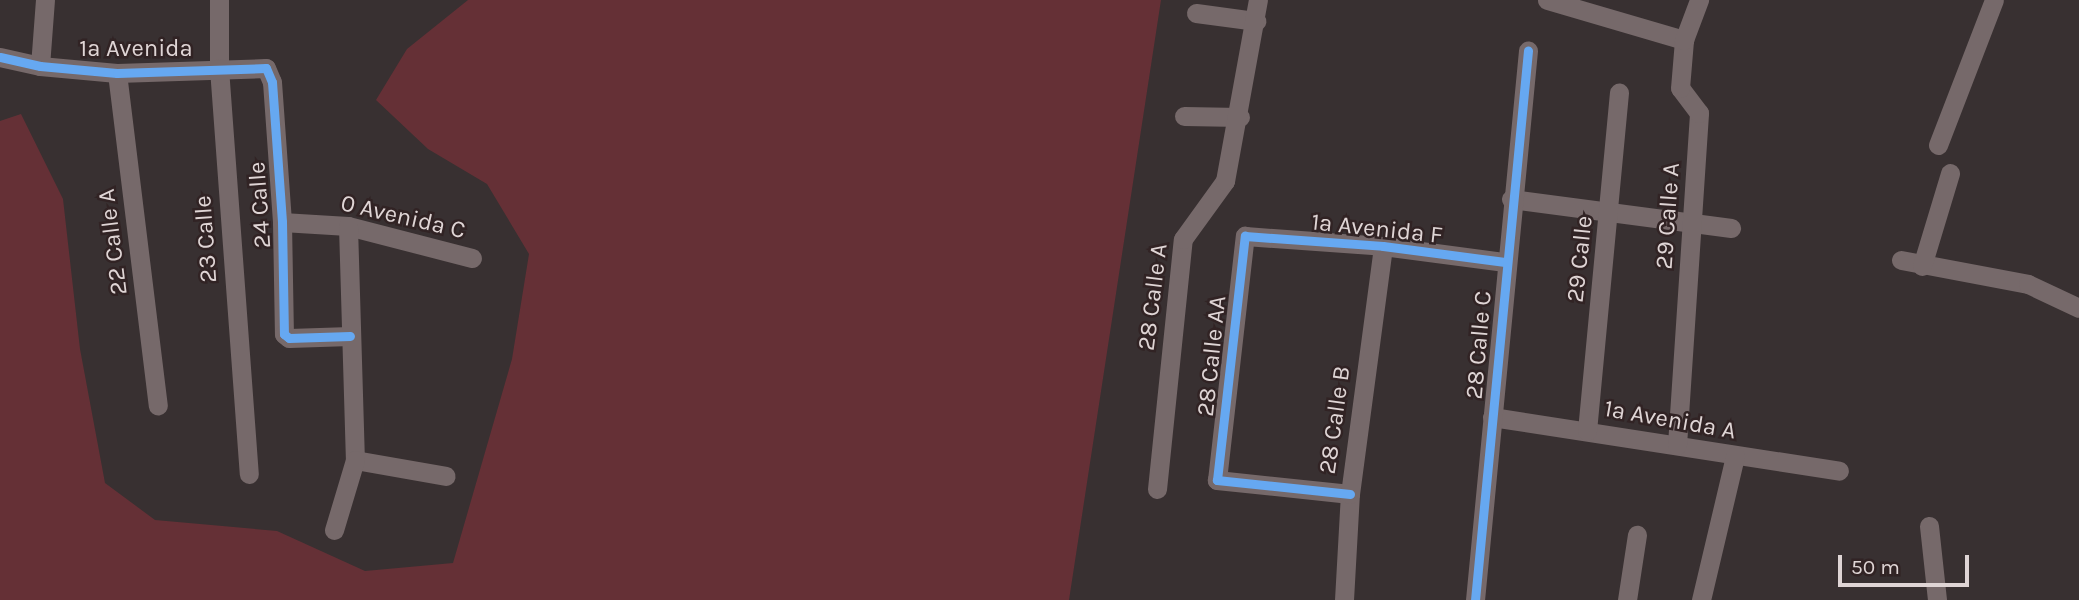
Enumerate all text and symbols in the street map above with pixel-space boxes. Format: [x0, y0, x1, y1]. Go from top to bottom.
street label: 1a Avenida [79, 35, 193, 63]
street label: 24 Calle [243, 161, 277, 249]
street label: 29 Calle A [1650, 162, 1686, 270]
street label: 22 Calle A [92, 187, 134, 297]
street label: 0 Avenida C [338, 189, 468, 245]
street label: 23 Calle [189, 194, 223, 284]
street label: 1a Avenida F [1310, 208, 1444, 250]
street label: 29 Calle [1561, 214, 1599, 304]
street label: 28 Calle A [1132, 242, 1174, 352]
street label: 28 Calle C [1460, 290, 1498, 400]
street label: 28 Calle AA [1191, 294, 1233, 418]
street label: 28 Calle B [1313, 364, 1357, 476]
street label: 1a Avenida A [1602, 394, 1738, 446]
scale bar [1841, 540, 1972, 584]
text: 50 m [1851, 555, 1900, 579]

